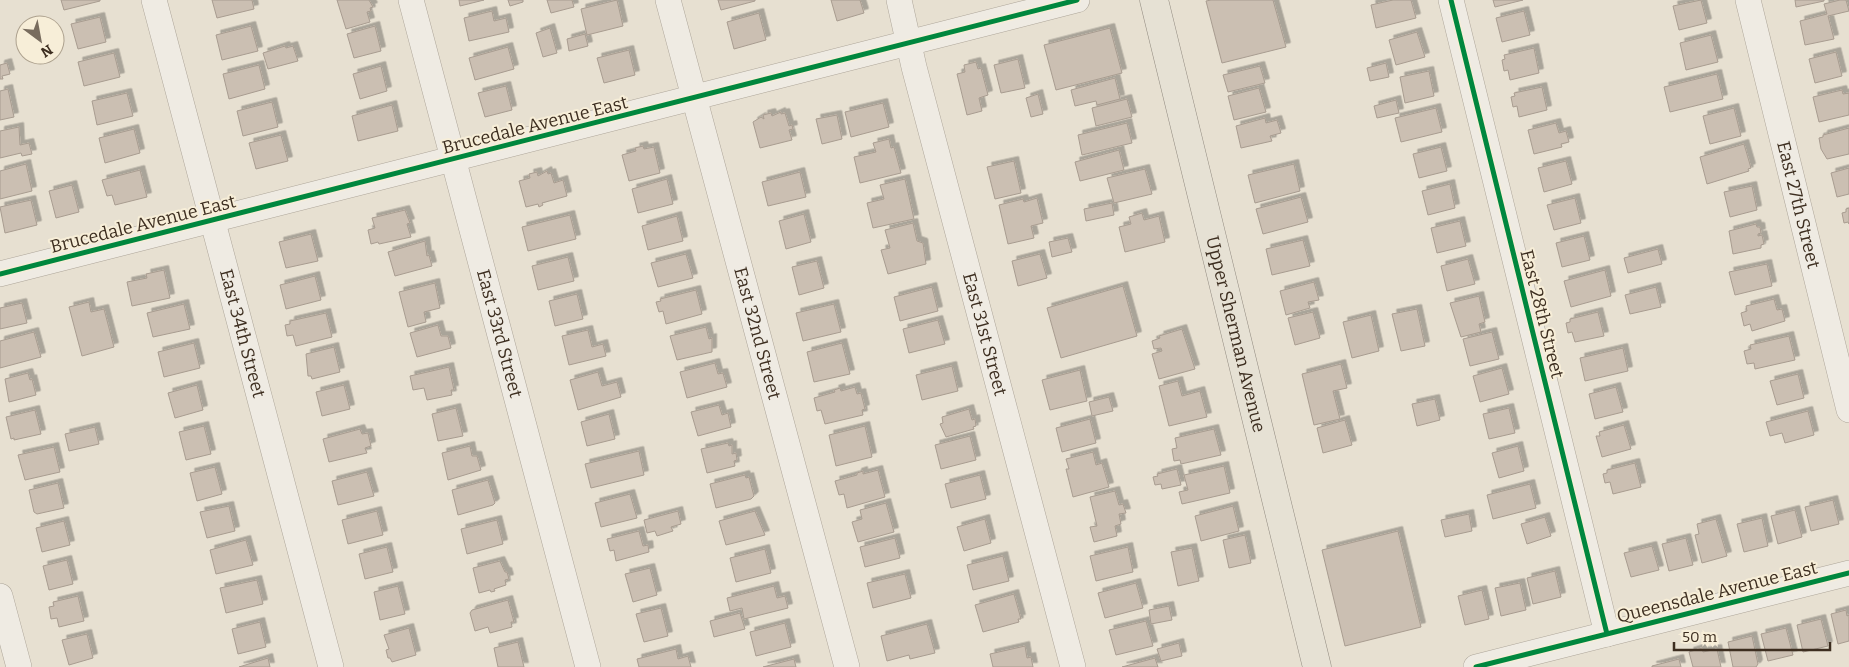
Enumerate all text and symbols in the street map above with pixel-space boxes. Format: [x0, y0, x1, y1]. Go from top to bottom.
north arrow [15, 15, 65, 65]
text: N [37, 41, 56, 61]
street label: Brucedale Avenue East [440, 91, 631, 159]
street label: East 27th Street [1772, 139, 1825, 271]
street label: Brucedale Avenue East [48, 190, 239, 258]
street label: Upper Sherman Avenue [1201, 234, 1270, 435]
street label: East 28th Street [1515, 247, 1569, 381]
street label: East 32nd Street [729, 265, 786, 402]
street label: East 34th Street [215, 267, 270, 401]
street label: East 33rd Street [472, 267, 527, 401]
street label: East 31st Street [958, 270, 1012, 399]
street label: Queensdale Avenue East [1614, 556, 1820, 628]
scale bar [1674, 620, 1830, 652]
text: 50 m [1682, 628, 1718, 646]

